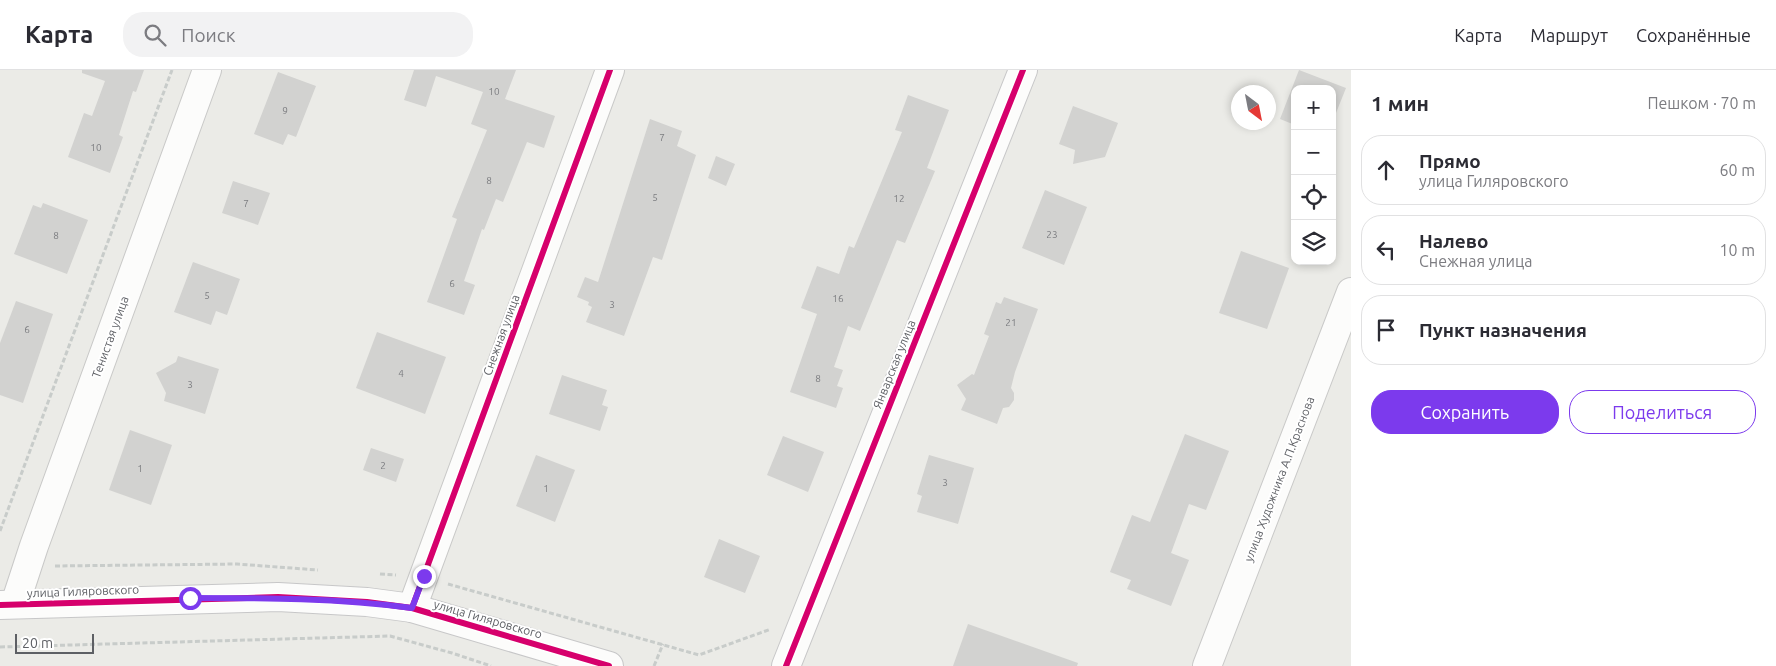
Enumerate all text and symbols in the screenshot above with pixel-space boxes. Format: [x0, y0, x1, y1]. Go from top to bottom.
search box [123, 12, 473, 57]
text: Карта [25, 21, 93, 48]
icon: search [141, 21, 169, 49]
text: Поиск [181, 24, 235, 46]
text: Карта [1454, 25, 1502, 45]
text: Маршрут [1530, 25, 1608, 45]
text: Сохранённые [1636, 25, 1751, 45]
north arrow [1231, 85, 1276, 130]
map controls [1291, 85, 1336, 265]
button: + [1291, 85, 1336, 130]
house number: 10 [488, 86, 500, 97]
text: 1 мин [1371, 91, 1429, 115]
text: Пешком · 70 m [1647, 94, 1756, 112]
house number: 9 [282, 105, 288, 116]
button: − [1291, 130, 1336, 175]
house number: 7 [659, 132, 665, 143]
house number: 10 [90, 142, 102, 153]
text: Прямо [1419, 150, 1481, 172]
icon: ahead [1372, 156, 1400, 184]
text: 60 m [1719, 161, 1755, 179]
text: улица Гиляровского [1419, 172, 1569, 190]
house number: 8 [486, 175, 492, 186]
button: locate [1291, 175, 1336, 220]
house number: 5 [652, 192, 658, 203]
house number: 12 [893, 193, 905, 204]
house number: 7 [243, 198, 249, 209]
button: layers [1291, 220, 1336, 265]
house number: 23 [1046, 229, 1058, 240]
house number: 8 [53, 230, 59, 241]
text: Налево [1419, 230, 1488, 252]
icon: left [1372, 236, 1400, 264]
text: 10 m [1719, 241, 1755, 259]
text: Снежная улица [1419, 252, 1532, 270]
house number: 6 [449, 278, 455, 289]
house number: 5 [204, 290, 210, 301]
street label: Снежная улица [480, 293, 522, 377]
house number: 16 [832, 293, 844, 304]
street label: Тенистая улица [89, 294, 131, 380]
house number: 3 [609, 299, 615, 310]
icon: arrive [1372, 316, 1400, 344]
house number: 21 [1005, 317, 1017, 328]
street label: Январская улица [870, 318, 918, 410]
text: Пункт назначения [1419, 319, 1587, 341]
house number: 6 [24, 324, 30, 335]
house number: 4 [398, 368, 404, 379]
house number: 8 [815, 373, 821, 384]
house number: 3 [187, 379, 193, 390]
button: Сохранить [1371, 390, 1559, 434]
button: Поделиться [1569, 390, 1756, 434]
street label: улица Художника А.П.Краснова [1241, 395, 1317, 563]
house number: 2 [380, 460, 386, 471]
house number: 1 [137, 463, 143, 474]
house number: 3 [942, 477, 948, 488]
house number: 1 [543, 483, 549, 494]
route end [413, 565, 436, 588]
street label: улица Гиляровского [27, 583, 139, 599]
route start [179, 587, 202, 610]
street label: улица Гиляровского [432, 597, 544, 641]
scale bar [15, 631, 94, 654]
text: 20 m [22, 635, 53, 651]

